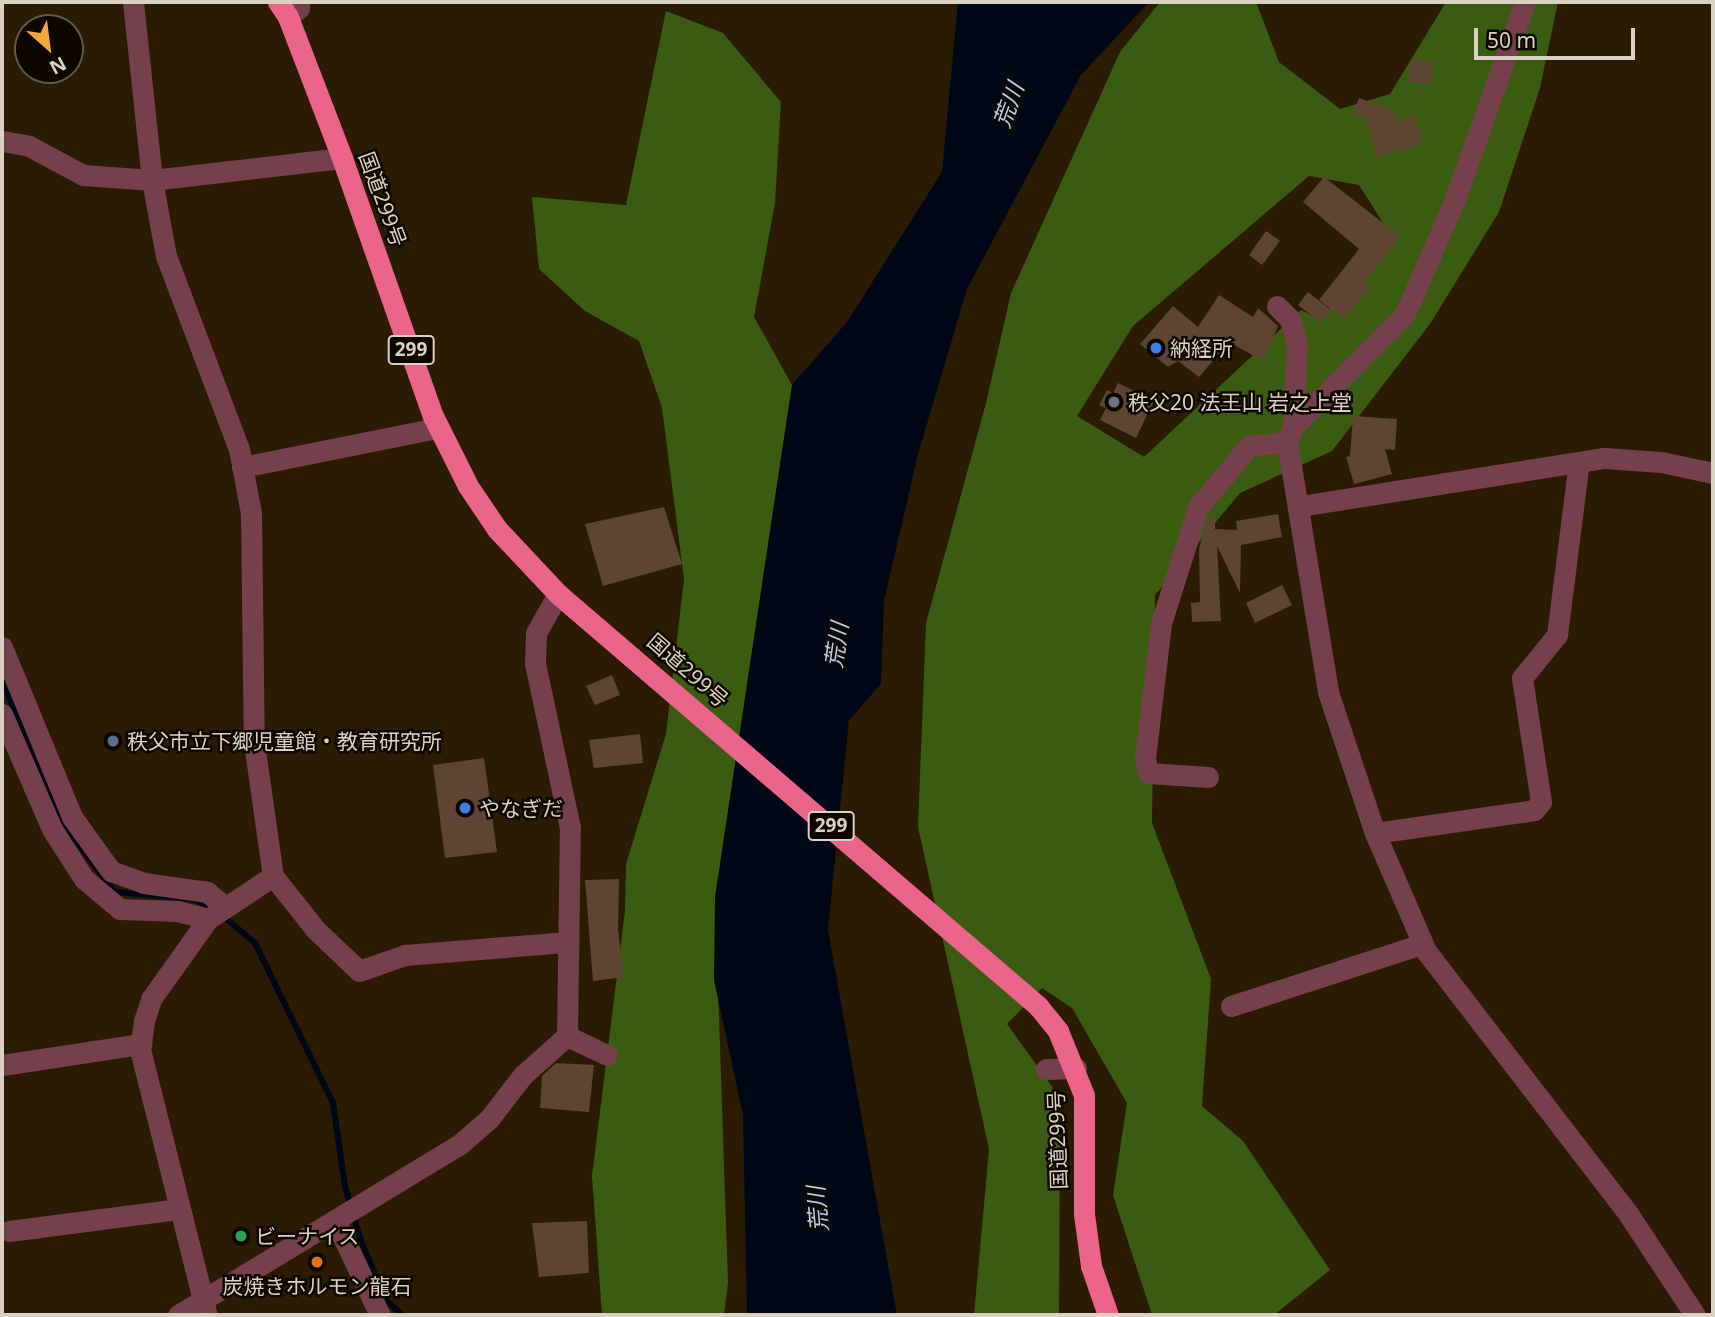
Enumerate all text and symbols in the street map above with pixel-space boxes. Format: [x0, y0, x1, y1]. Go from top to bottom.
north arrow [14, 14, 84, 84]
scale bar [1477, 14, 1638, 58]
text: 50 m [1487, 26, 1536, 54]
text: N [45, 51, 71, 81]
water label: 荒川 [987, 79, 1029, 131]
street label: 国道299号 [354, 148, 412, 250]
road number: 299 [386, 334, 436, 366]
place label: 納経所 [1170, 335, 1233, 361]
marker: 納経所 [1148, 340, 1164, 356]
place label: 秩父20 法王山 岩之上堂 [1128, 389, 1352, 415]
marker: 秩父20 法王山 岩之上堂 [1106, 394, 1122, 410]
water label: 荒川 [819, 620, 853, 670]
street label: 国道299号 [642, 628, 734, 712]
place label: 秩父市立下郷児童館・教育研究所 [127, 728, 442, 754]
marker: 秩父市立下郷児童館・教育研究所 [105, 733, 121, 749]
place label: やなぎだ [479, 795, 563, 821]
marker: やなぎだ [457, 800, 473, 816]
road number: 299 [806, 810, 856, 842]
street label: 国道299号 [1043, 1090, 1071, 1190]
water label: 荒川 [801, 1185, 833, 1233]
place label: ビーナイス [255, 1223, 360, 1249]
marker: ビーナイス [233, 1228, 249, 1244]
marker: 炭焼きホルモン龍石 [309, 1254, 325, 1270]
place label: 炭焼きホルモン龍石 [223, 1273, 411, 1299]

